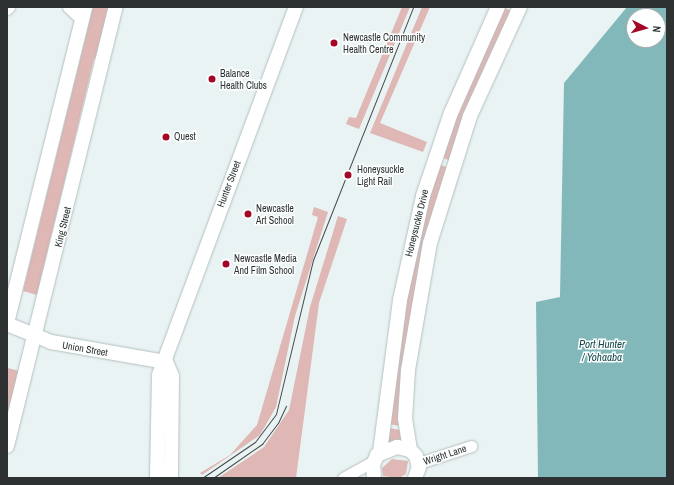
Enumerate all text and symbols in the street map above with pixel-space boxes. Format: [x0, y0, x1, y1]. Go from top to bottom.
north arrow [626, 8, 666, 48]
text: N [650, 25, 664, 33]
place label: Newcastle Community Health Centre [343, 31, 425, 54]
marker: Newcastle Community Health Centre [328, 37, 340, 49]
place label: Balance Health Clubs [220, 67, 267, 90]
marker: Balance Health Clubs [207, 74, 217, 84]
place label: Quest [174, 131, 196, 143]
marker: Quest [161, 132, 171, 142]
street label: Hunter Street [215, 159, 243, 209]
place label: Honeysuckle Light Rail [357, 163, 404, 186]
marker: Honeysuckle Light Rail [342, 169, 354, 181]
street label: Honeysuckle Drive [403, 188, 431, 258]
place label: Newcastle Art School [256, 202, 294, 226]
street label: King Street [52, 206, 74, 248]
marker: Newcastle Art School [243, 209, 253, 219]
place label: Newcastle Media And Film School [234, 252, 297, 276]
marker: Newcastle Media And Film School [221, 259, 231, 269]
water label: Port Hunter / Yohaaba [579, 338, 625, 364]
street label: Union Street [61, 339, 109, 359]
street label: Wright Lane [422, 442, 468, 468]

